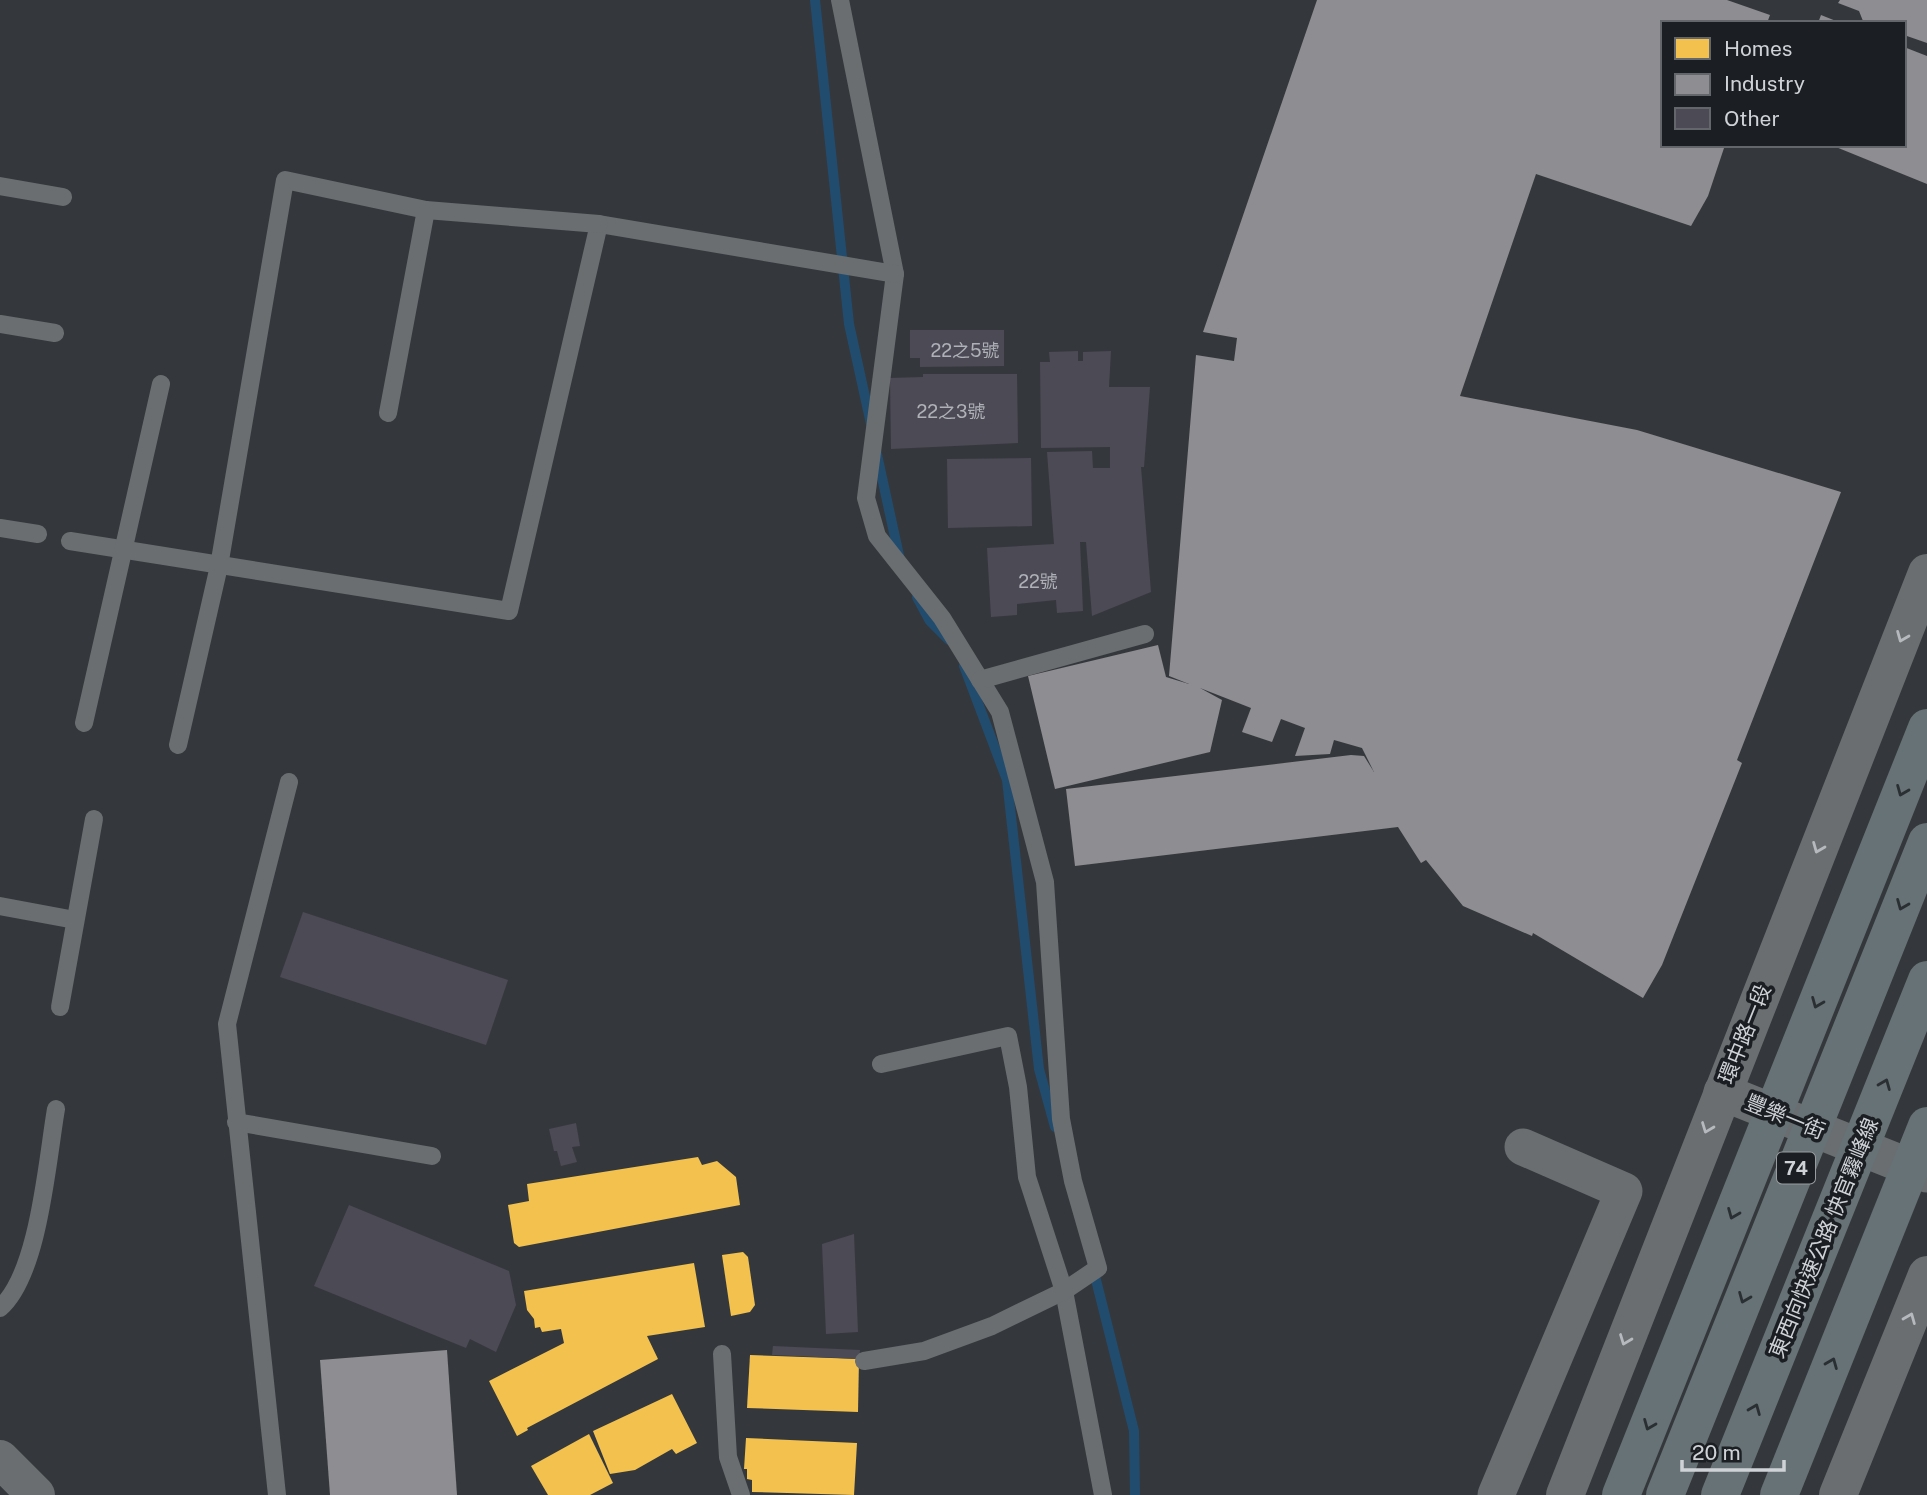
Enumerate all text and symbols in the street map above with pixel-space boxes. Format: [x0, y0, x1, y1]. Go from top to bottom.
legend [1661, 21, 1906, 147]
text: Homes [1724, 36, 1792, 61]
text: Industry [1724, 71, 1805, 96]
text: Other [1724, 106, 1780, 131]
house number: 22之5號 [931, 340, 1000, 361]
house number: 22之3號 [917, 401, 985, 422]
house number: 22號 [1018, 571, 1058, 592]
one-way arrow [1896, 630, 1910, 642]
one-way arrow [1896, 785, 1910, 797]
one-way arrow [1813, 842, 1827, 854]
one-way arrow [1896, 898, 1910, 910]
street label: 環中路一段 [1713, 980, 1776, 1087]
one-way arrow [1812, 996, 1826, 1008]
one-way arrow [1877, 1079, 1891, 1091]
street label: 豐樂一街 [1742, 1089, 1829, 1144]
street label: 東西向快速公路 快官霧峰線 [1764, 1114, 1883, 1362]
one-way arrow [1702, 1122, 1716, 1134]
road number: 74 [1777, 1152, 1815, 1184]
one-way arrow [1727, 1207, 1741, 1219]
one-way arrow [1738, 1291, 1752, 1303]
one-way arrow [1901, 1313, 1915, 1325]
one-way arrow [1619, 1334, 1633, 1346]
one-way arrow [1824, 1358, 1838, 1370]
one-way arrow [1746, 1404, 1760, 1416]
one-way arrow [1643, 1419, 1657, 1431]
scale bar [1682, 1428, 1784, 1472]
text: 20 m [1692, 1440, 1741, 1465]

